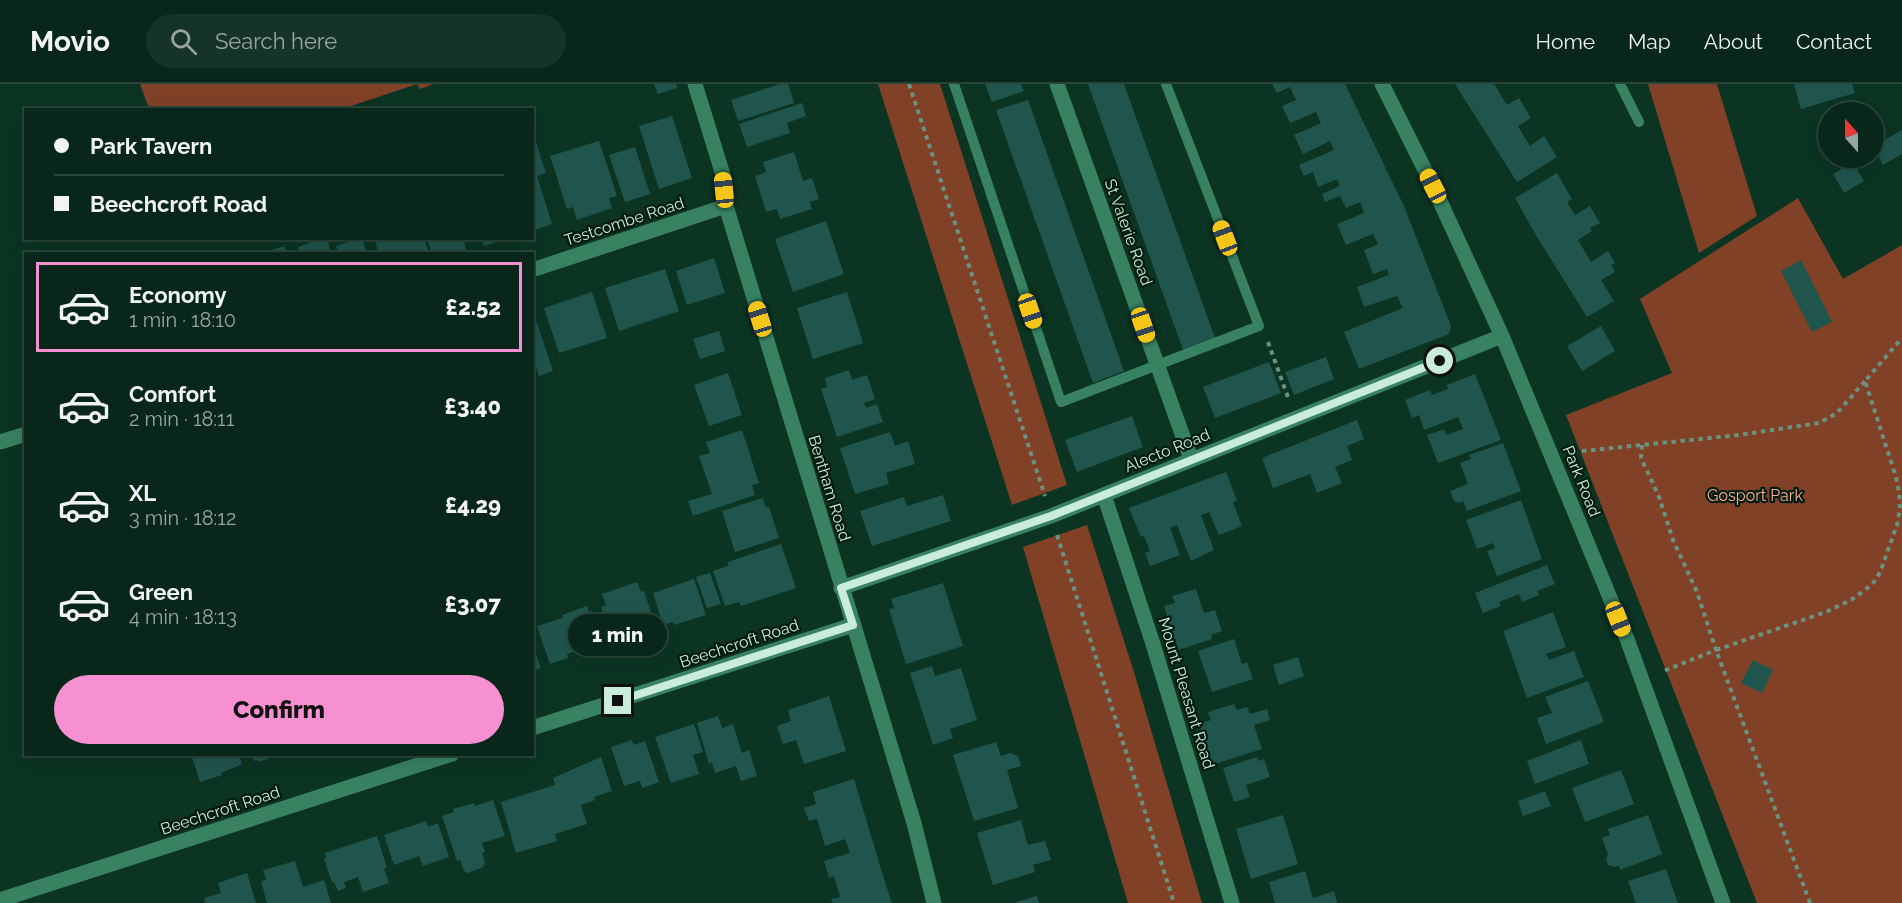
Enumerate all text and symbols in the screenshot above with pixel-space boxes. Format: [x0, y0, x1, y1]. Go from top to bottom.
search box [146, 14, 566, 68]
text: Movio [30, 25, 110, 58]
icon: search [167, 25, 200, 58]
text: Search here [215, 28, 337, 54]
text: Home [1536, 29, 1595, 54]
text: Map [1628, 29, 1671, 54]
text: About [1704, 29, 1763, 54]
text: Contact [1796, 29, 1872, 54]
north arrow [1818, 102, 1884, 168]
map controls [1818, 102, 1884, 168]
text: Park Tavern [90, 133, 212, 159]
car [1417, 166, 1449, 206]
car [713, 171, 735, 209]
street label: St Valerie Road [1100, 176, 1157, 288]
text: Beechcroft Road [90, 191, 267, 217]
street label: Testcombe Road [562, 193, 687, 250]
car [1210, 218, 1240, 258]
icon: car [57, 280, 111, 334]
text: Economy [129, 282, 227, 308]
car [1016, 291, 1044, 331]
text: £2.52 [446, 294, 501, 320]
car [746, 299, 774, 339]
car [1129, 305, 1157, 345]
text: 1 min · 18:10 [129, 308, 236, 332]
route start [1426, 347, 1453, 374]
icon: car [57, 379, 111, 433]
text: Comfort [129, 381, 216, 407]
text: £3.40 [445, 393, 501, 419]
text: 2 min · 18:11 [129, 407, 234, 431]
street label: Alecto Road [1122, 425, 1213, 476]
street label: Bentham Road [804, 433, 855, 543]
street label: Park Road [1559, 443, 1604, 520]
icon: car [57, 478, 111, 532]
text: XL [129, 480, 156, 506]
park label: Gosport Park [1707, 486, 1803, 505]
text: £4.29 [445, 492, 501, 518]
text: 3 min · 18:12 [129, 506, 236, 530]
icon: car [57, 577, 111, 631]
text: Green [129, 579, 193, 605]
text: £3.07 [445, 591, 501, 617]
car [1603, 599, 1633, 639]
text: 4 min · 18:13 [129, 605, 237, 629]
callout: 1 min [568, 614, 668, 656]
street label: Beechcroft Road [677, 615, 801, 672]
street label: Mount Pleasant Road [1154, 615, 1219, 771]
text: 1 min [592, 623, 643, 647]
button: Confirm [54, 675, 504, 744]
route end [604, 687, 631, 714]
street label: Beechcroft Road [158, 782, 282, 839]

